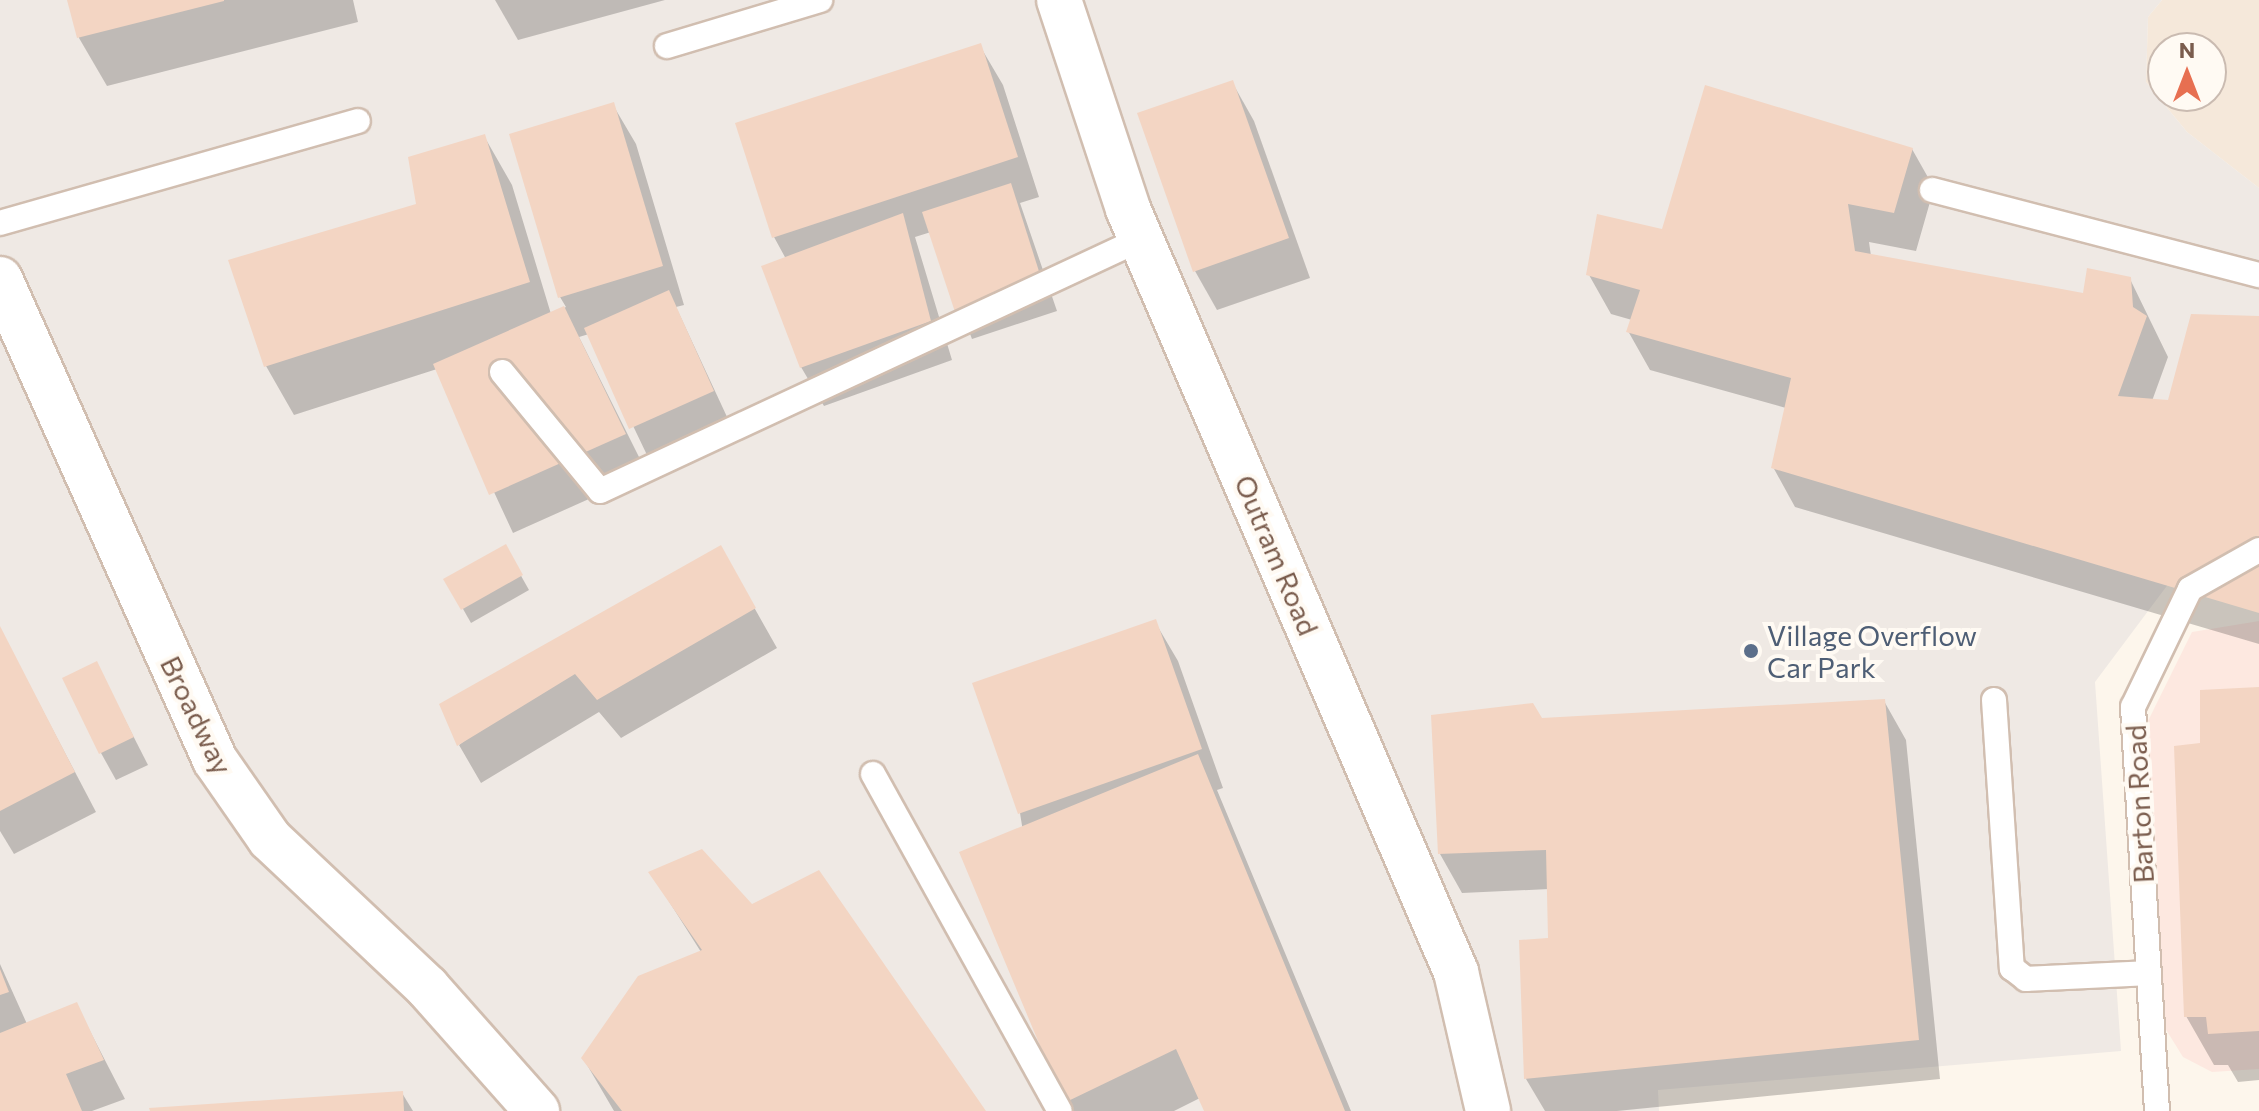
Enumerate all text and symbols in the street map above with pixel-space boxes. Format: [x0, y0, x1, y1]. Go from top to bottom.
north arrow [2147, 32, 2227, 112]
text: N [2179, 36, 2195, 63]
street label: Outram Road [1228, 470, 1326, 640]
place label: Village Overflow Car Park [1767, 618, 1977, 684]
marker: Village Overflow Car Park [1742, 642, 1760, 660]
street label: Broadway [154, 650, 240, 780]
street label: Barton Road [2118, 724, 2160, 884]

